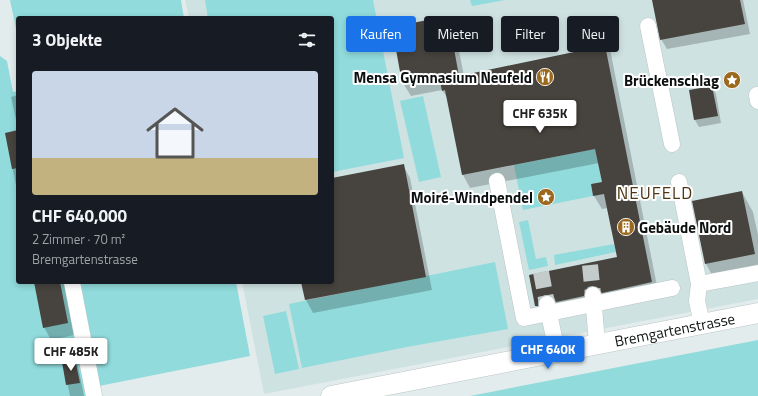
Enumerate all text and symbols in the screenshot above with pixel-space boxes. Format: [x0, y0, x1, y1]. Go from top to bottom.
chip: Kaufen [346, 16, 416, 52]
chip: Mieten [424, 16, 493, 52]
chip: Filter [501, 16, 559, 52]
chip: Neu [567, 16, 619, 52]
text: 3 Objekte [32, 27, 102, 53]
icon: filters [296, 29, 318, 51]
place label: Mensa Gymnasium Neufeld [353, 66, 532, 89]
restaurant icon: Mensa Gymnasium Neufeld [535, 67, 555, 87]
place label: Brückenschlag [624, 69, 719, 92]
place icon: Brückenschlag [722, 70, 742, 90]
icon: home [139, 97, 211, 169]
pin: CHF 635K [499, 100, 581, 134]
text: CHF 635K [512, 103, 568, 123]
district label: NEUFELD [617, 180, 693, 206]
place label: Moiré-Windpendel [411, 186, 533, 209]
place icon: Moiré-Windpendel [536, 187, 556, 207]
text: CHF 640,000 [32, 203, 127, 229]
place label: Gebäude Nord [639, 216, 731, 239]
building icon: Gebäude Nord [616, 217, 636, 237]
text: 2 Zimmer · 70 m² [32, 229, 125, 249]
text: Bremgartenstrasse [32, 249, 138, 269]
street label: Bremgartenstrasse [612, 306, 737, 352]
pin: CHF 640K [507, 336, 589, 370]
pin: CHF 485K [30, 338, 112, 372]
text: CHF 640K [520, 339, 576, 359]
text: CHF 485K [43, 341, 99, 361]

